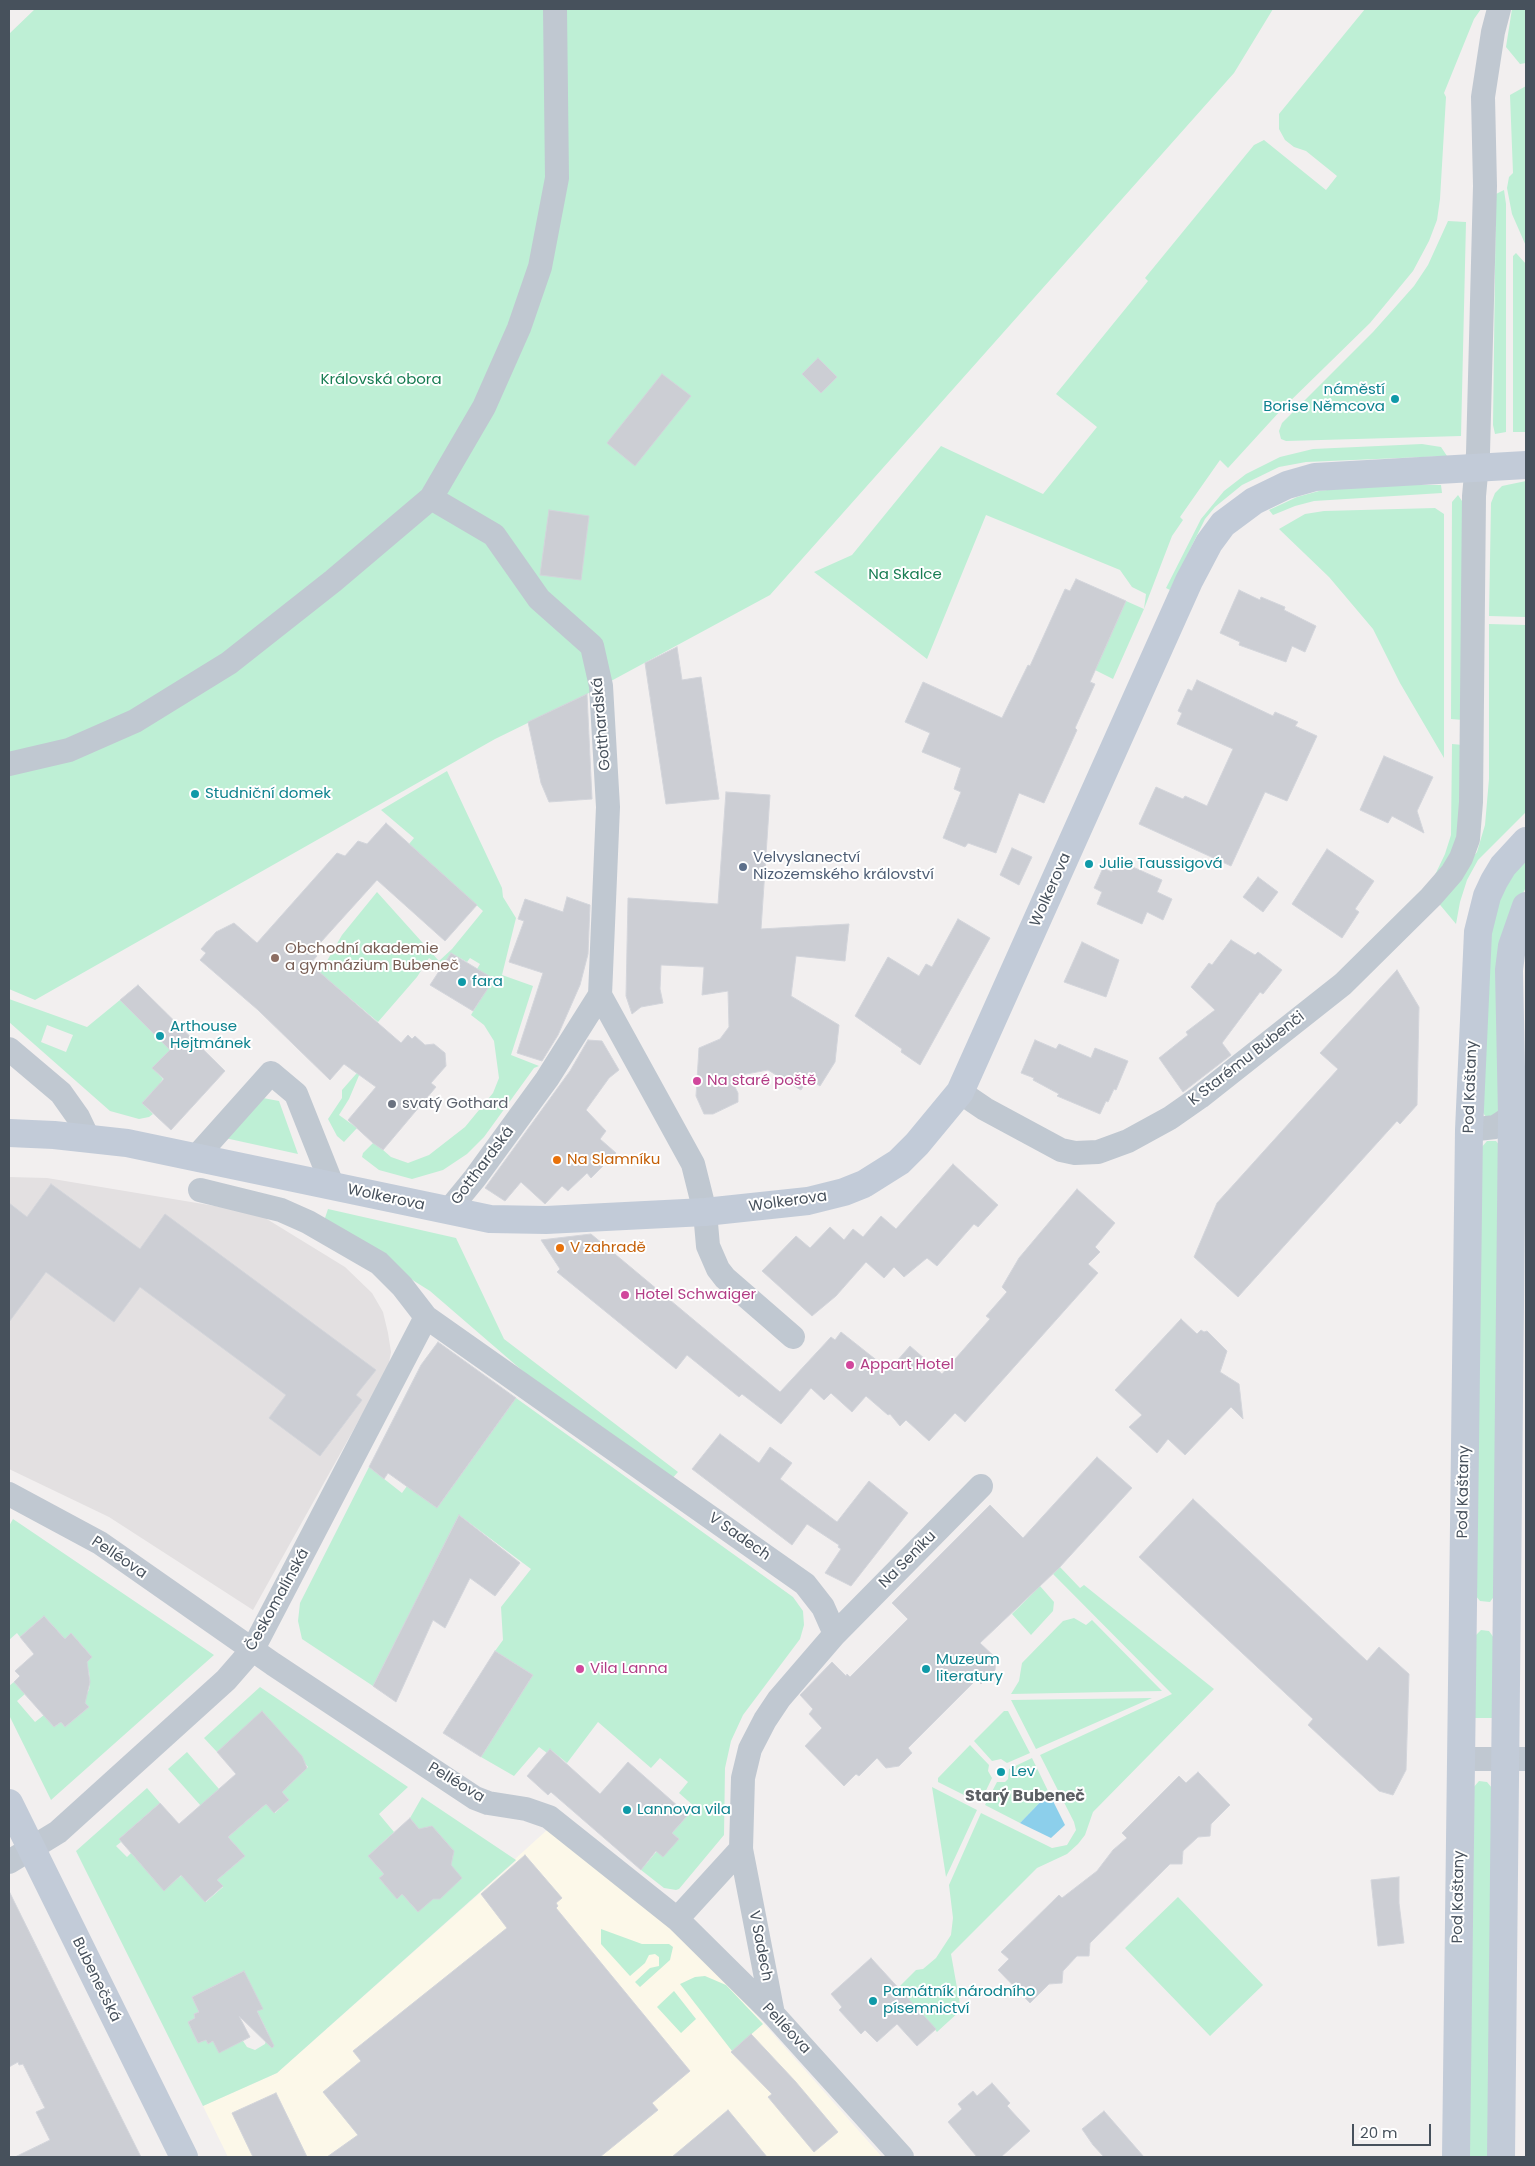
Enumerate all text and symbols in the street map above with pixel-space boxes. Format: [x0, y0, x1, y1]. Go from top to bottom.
park label: Královská obora [320, 371, 442, 389]
place label: náměstí Borise Němcova [1263, 381, 1385, 416]
marker: náměstí Borise Němcova [1389, 393, 1401, 405]
park label: Na Skalce [868, 566, 942, 584]
street label: Gotthardská [589, 677, 615, 771]
place label: Studniční domek [205, 785, 331, 803]
marker: Studniční domek [189, 788, 201, 800]
place label: Velvyslanectví Nizozemského království [753, 849, 934, 884]
street label: Wolkerova [1027, 850, 1075, 930]
place label: Julie Taussigová [1099, 855, 1223, 873]
marker: Julie Taussigová [1083, 858, 1095, 870]
marker: Velvyslanectví Nizozemského království [737, 861, 749, 873]
place label: Obchodní akademie a gymnázium Bubeneč [285, 940, 459, 975]
marker: Obchodní akademie a gymnázium Bubeneč [269, 952, 281, 964]
place label: fara [472, 973, 503, 991]
marker: fara [456, 976, 468, 988]
street label: K Starému Bubenči [1186, 1008, 1308, 1110]
place label: Arthouse Hejtmánek [170, 1018, 251, 1053]
marker: Arthouse Hejtmánek [154, 1030, 166, 1042]
street label: Pod Kaštany [1460, 1040, 1482, 1134]
place label: Na staré poště [707, 1072, 816, 1090]
marker: Na staré poště [691, 1075, 703, 1087]
place label: svatý Gothard [402, 1095, 508, 1113]
marker: svatý Gothard [386, 1098, 398, 1110]
street label: Gotthardská [448, 1123, 518, 1209]
place label: Na Slamníku [567, 1151, 660, 1169]
marker: Na Slamníku [551, 1154, 563, 1166]
street label: Wolkerova [346, 1181, 426, 1215]
street label: Wolkerova [748, 1188, 828, 1216]
place label: V zahradě [570, 1239, 646, 1257]
marker: V zahradě [554, 1242, 566, 1254]
place label: Hotel Schwaiger [635, 1286, 756, 1304]
marker: Hotel Schwaiger [619, 1289, 631, 1301]
place label: Appart Hotel [860, 1356, 954, 1374]
marker: Appart Hotel [844, 1359, 856, 1371]
street label: Pod Kaštany [1454, 1445, 1474, 1539]
street label: V Sadech [705, 1509, 773, 1565]
street label: Na Seníku [876, 1528, 940, 1592]
street label: Pelléova [88, 1533, 150, 1583]
street label: Českomalínská [242, 1546, 314, 1654]
place label: Muzeum literatury [936, 1651, 1003, 1686]
place label: Vila Lanna [590, 1660, 668, 1678]
marker: Vila Lanna [574, 1663, 586, 1675]
marker: Muzeum literatury [920, 1663, 932, 1675]
street label: Pelléova [424, 1759, 488, 1807]
place label: Lev [1011, 1763, 1035, 1781]
marker: Lev [995, 1766, 1007, 1778]
district label: Starý Bubeneč [965, 1787, 1085, 1807]
place label: Lannova vila [637, 1801, 731, 1819]
marker: Lannova vila [621, 1804, 633, 1816]
street label: Pod Kaštany [1449, 1850, 1469, 1944]
street label: V Sadech [744, 1909, 776, 1983]
street label: Bubenečská [68, 1935, 124, 2025]
place label: Památník národního písemnictví [883, 1983, 1035, 2018]
marker: Památník národního písemnictví [867, 1995, 879, 2007]
street label: Pelléova [758, 2000, 814, 2058]
scale bar [1355, 2114, 1434, 2146]
text: 20 m [1360, 2122, 1398, 2143]

